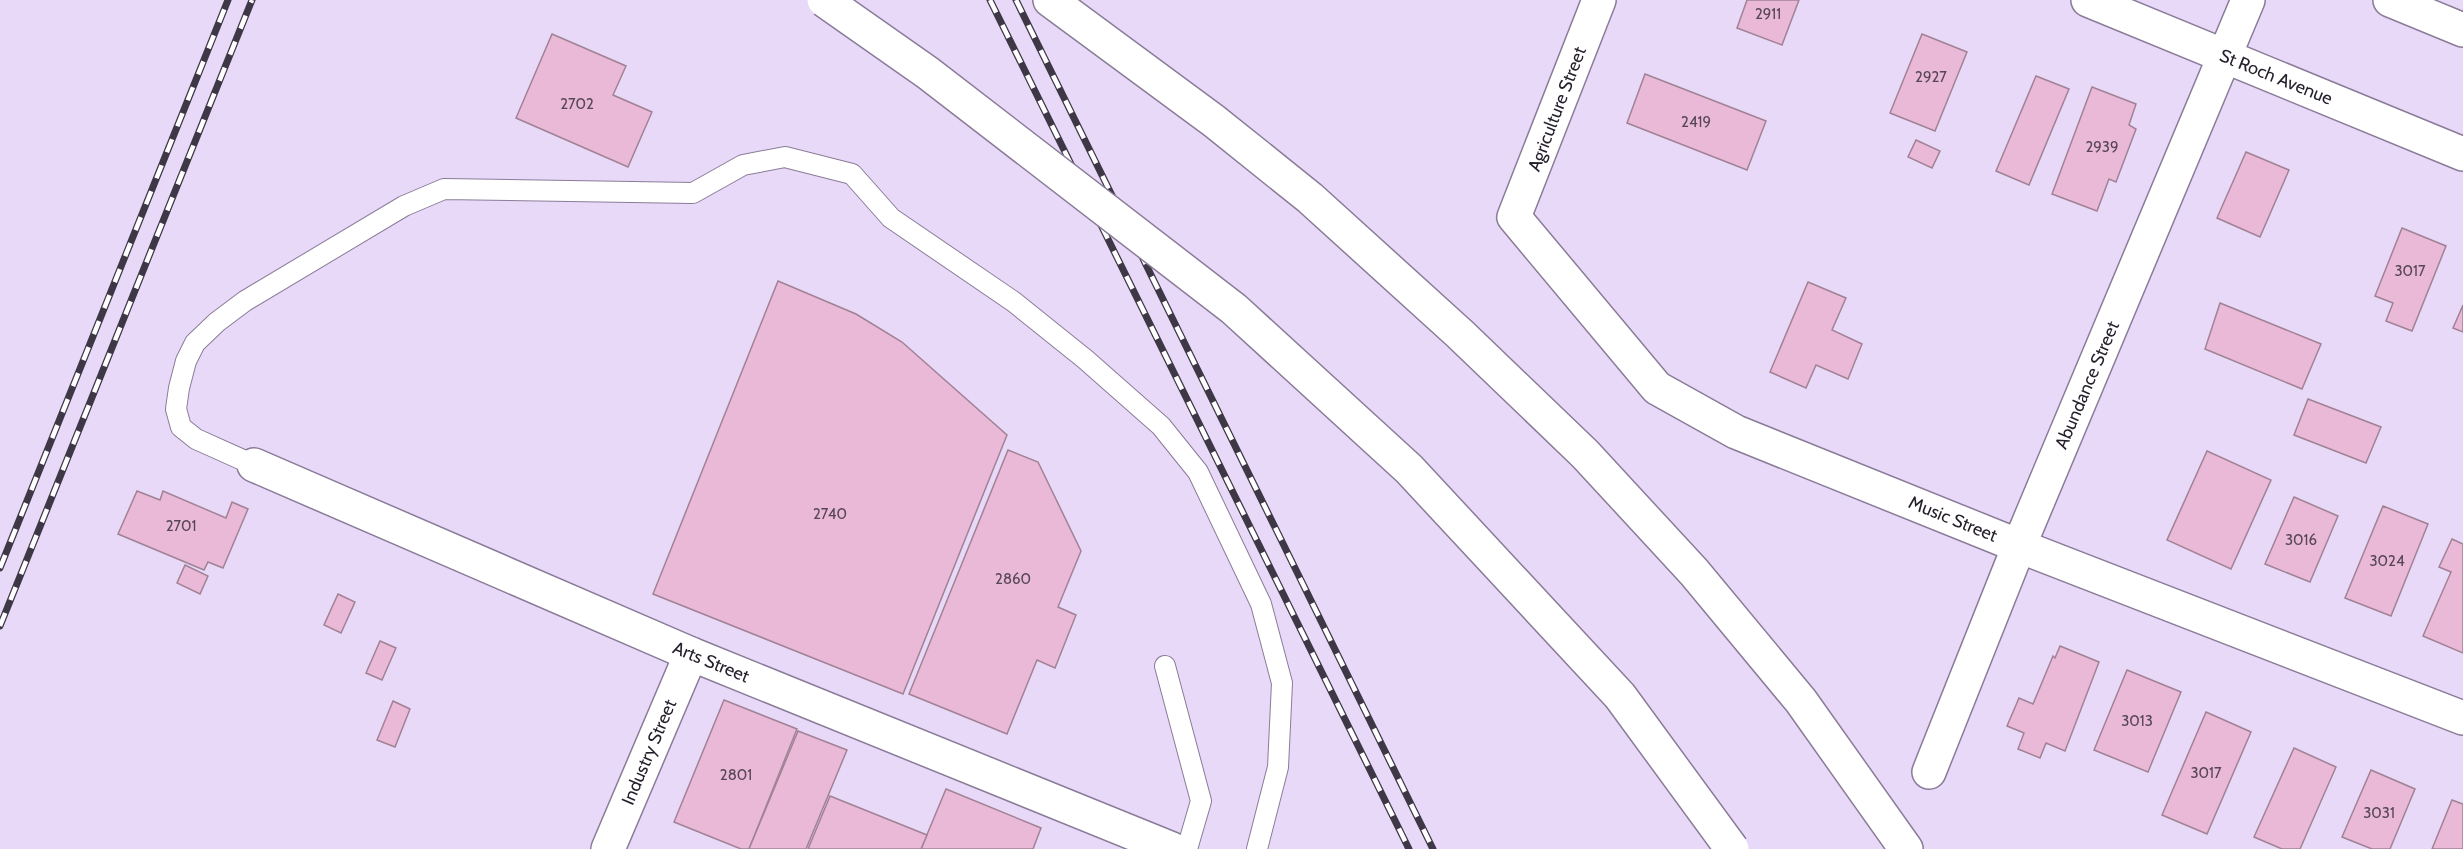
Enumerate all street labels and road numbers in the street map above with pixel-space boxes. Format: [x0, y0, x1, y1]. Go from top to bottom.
street label: Agriculture Street [1523, 44, 1591, 174]
street label: St Roch Avenue [2216, 44, 2336, 110]
street label: Abundance Street [2050, 318, 2124, 452]
street label: Music Street [1905, 491, 2001, 547]
street label: Arts Street [670, 637, 752, 687]
street label: Industry Street [617, 696, 681, 808]

